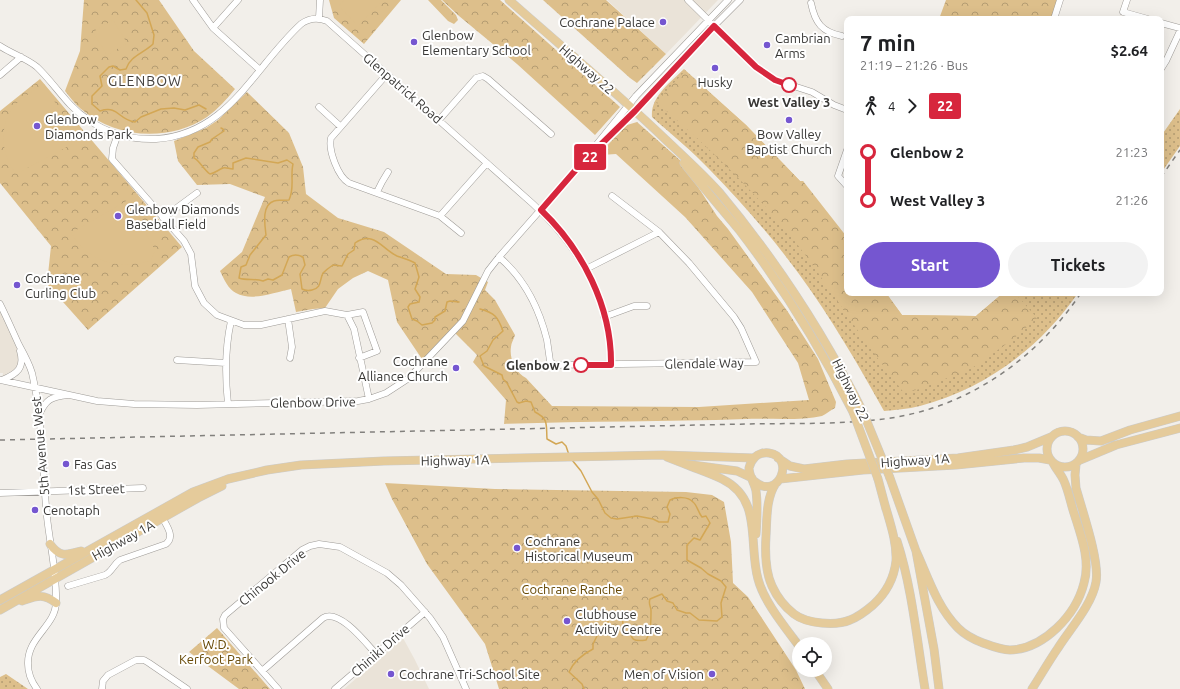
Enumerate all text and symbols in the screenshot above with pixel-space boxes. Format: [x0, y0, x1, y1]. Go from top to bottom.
place label: Cochrane Palace [559, 15, 655, 29]
marker: Cochrane Palace [658, 17, 668, 27]
place label: Glenbow Elementary School [422, 28, 531, 57]
text: 7 min [860, 30, 916, 55]
place label: Cambrian Arms [775, 31, 831, 60]
marker: Glenbow Elementary School [409, 37, 419, 47]
marker: Cambrian Arms [762, 40, 772, 50]
street label: Highway 22 [557, 41, 617, 97]
text: $2.64 [1110, 42, 1148, 59]
street label: Glenpatrick Road [361, 50, 445, 126]
text: 21:19 – 21:26 · Bus [860, 58, 968, 72]
marker: Husky [710, 63, 720, 73]
district label: GLENBOW [108, 73, 182, 89]
place label: Husky [698, 75, 732, 89]
marker: West Valley 3 [781, 77, 797, 93]
place label: West Valley 3 [748, 95, 830, 109]
icon: walk [860, 95, 882, 117]
icon: forward [901, 95, 923, 117]
text: 22 [937, 98, 953, 114]
text: 4 [888, 99, 895, 113]
place label: Glenbow Diamonds Park [45, 112, 133, 141]
marker: Bow Valley Baptist Church [784, 115, 794, 125]
marker: Glenbow Diamonds Park [32, 121, 42, 131]
place label: Bow Valley Baptist Church [746, 127, 832, 156]
line badge: 22 [572, 144, 608, 170]
text: Glenbow 2 [890, 144, 964, 161]
text: 21:23 [1115, 145, 1148, 159]
text: 22 [582, 149, 598, 165]
text: West Valley 3 [890, 192, 985, 209]
text: 21:26 [1115, 193, 1148, 207]
place label: Glenbow Diamonds Baseball Field [126, 202, 240, 231]
marker: Glenbow Diamonds Baseball Field [113, 211, 123, 221]
button: Start [860, 242, 1000, 288]
button: Tickets [1008, 242, 1148, 288]
place label: Cochrane Curling Club [25, 271, 96, 300]
marker: Cochrane Curling Club [12, 280, 22, 290]
place label: Cochrane Alliance Church [358, 354, 448, 383]
street label: Glendale Way [664, 355, 744, 371]
street label: Highway 22 [830, 356, 872, 424]
marker: Glenbow 2 [573, 357, 589, 373]
place label: Glenbow 2 [506, 358, 570, 372]
marker: Cochrane Alliance Church [451, 363, 461, 373]
street label: Glenbow Drive [270, 394, 356, 410]
street label: 5th Avenue West [29, 396, 51, 496]
street label: Highway 1A [880, 451, 950, 469]
street label: Highway 1A [420, 452, 490, 468]
place label: Fas Gas [74, 457, 117, 471]
marker: Fas Gas [61, 459, 71, 469]
street label: 1st Street [67, 481, 125, 497]
place label: Cenotaph [43, 503, 100, 517]
marker: Cenotaph [30, 505, 40, 515]
street label: Highway 1A [89, 517, 157, 563]
place label: Cochrane Historical Museum [525, 534, 633, 563]
marker: Cochrane Historical Museum [512, 543, 522, 553]
street label: Chinook Drive [236, 546, 308, 608]
park label: Cochrane Ranche [521, 582, 623, 596]
place label: Clubhouse Activity Centre [575, 607, 661, 636]
marker: Clubhouse Activity Centre [562, 616, 572, 626]
street label: Chiniki Drive [348, 621, 412, 679]
park label: W.D. Kerfoot Park [179, 637, 253, 666]
map controls [792, 637, 832, 677]
button: locate [792, 637, 832, 677]
place label: Cochrane Tri-School Site [399, 667, 540, 681]
place label: Men of Vision [624, 667, 704, 681]
marker: Cochrane Tri-School Site [386, 669, 396, 679]
marker: Men of Vision [707, 669, 717, 679]

